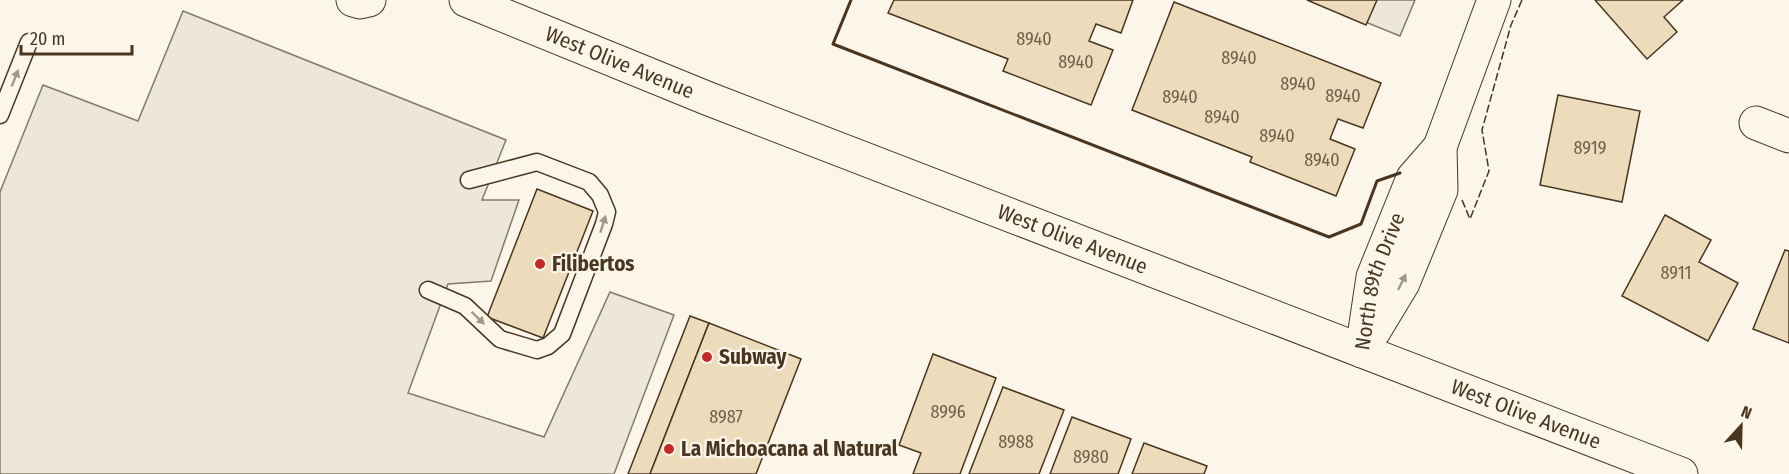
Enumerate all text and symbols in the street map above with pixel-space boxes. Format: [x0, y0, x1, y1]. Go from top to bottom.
scale bar [21, 18, 132, 56]
street label: West Olive Avenue [541, 21, 698, 105]
text: 20 m [30, 28, 65, 50]
house number: 8940 [1016, 28, 1052, 50]
house number: 8940 [1221, 47, 1257, 69]
house number: 8940 [1058, 51, 1094, 73]
one-way arrow [10, 69, 20, 87]
house number: 8940 [1280, 73, 1316, 95]
house number: 8940 [1325, 85, 1361, 107]
house number: 8940 [1162, 86, 1198, 108]
house number: 8940 [1204, 106, 1240, 128]
house number: 8940 [1259, 125, 1295, 147]
house number: 8919 [1574, 137, 1606, 159]
house number: 8940 [1304, 149, 1340, 171]
street label: West Olive Avenue [994, 199, 1151, 280]
street label: North 89th Drive [1349, 209, 1411, 352]
one-way arrow [599, 215, 608, 233]
place label: Filibertos [552, 251, 635, 277]
marker: Filibertos [533, 257, 547, 271]
house number: 8911 [1661, 262, 1691, 284]
one-way arrow [1397, 273, 1407, 291]
one-way arrow [471, 311, 486, 325]
place label: Subway [719, 344, 787, 370]
marker: Subway [700, 350, 714, 364]
street label: West Olive Avenue [1447, 374, 1605, 455]
north arrow [1711, 396, 1771, 456]
house number: 8996 [930, 401, 966, 423]
text: N [1738, 402, 1754, 423]
house number: 8987 [709, 406, 743, 428]
house number: 8988 [998, 431, 1034, 453]
place label: La Michoacana al Natural [681, 436, 898, 462]
marker: La Michoacana al Natural [662, 442, 676, 456]
house number: 8980 [1073, 446, 1109, 468]

